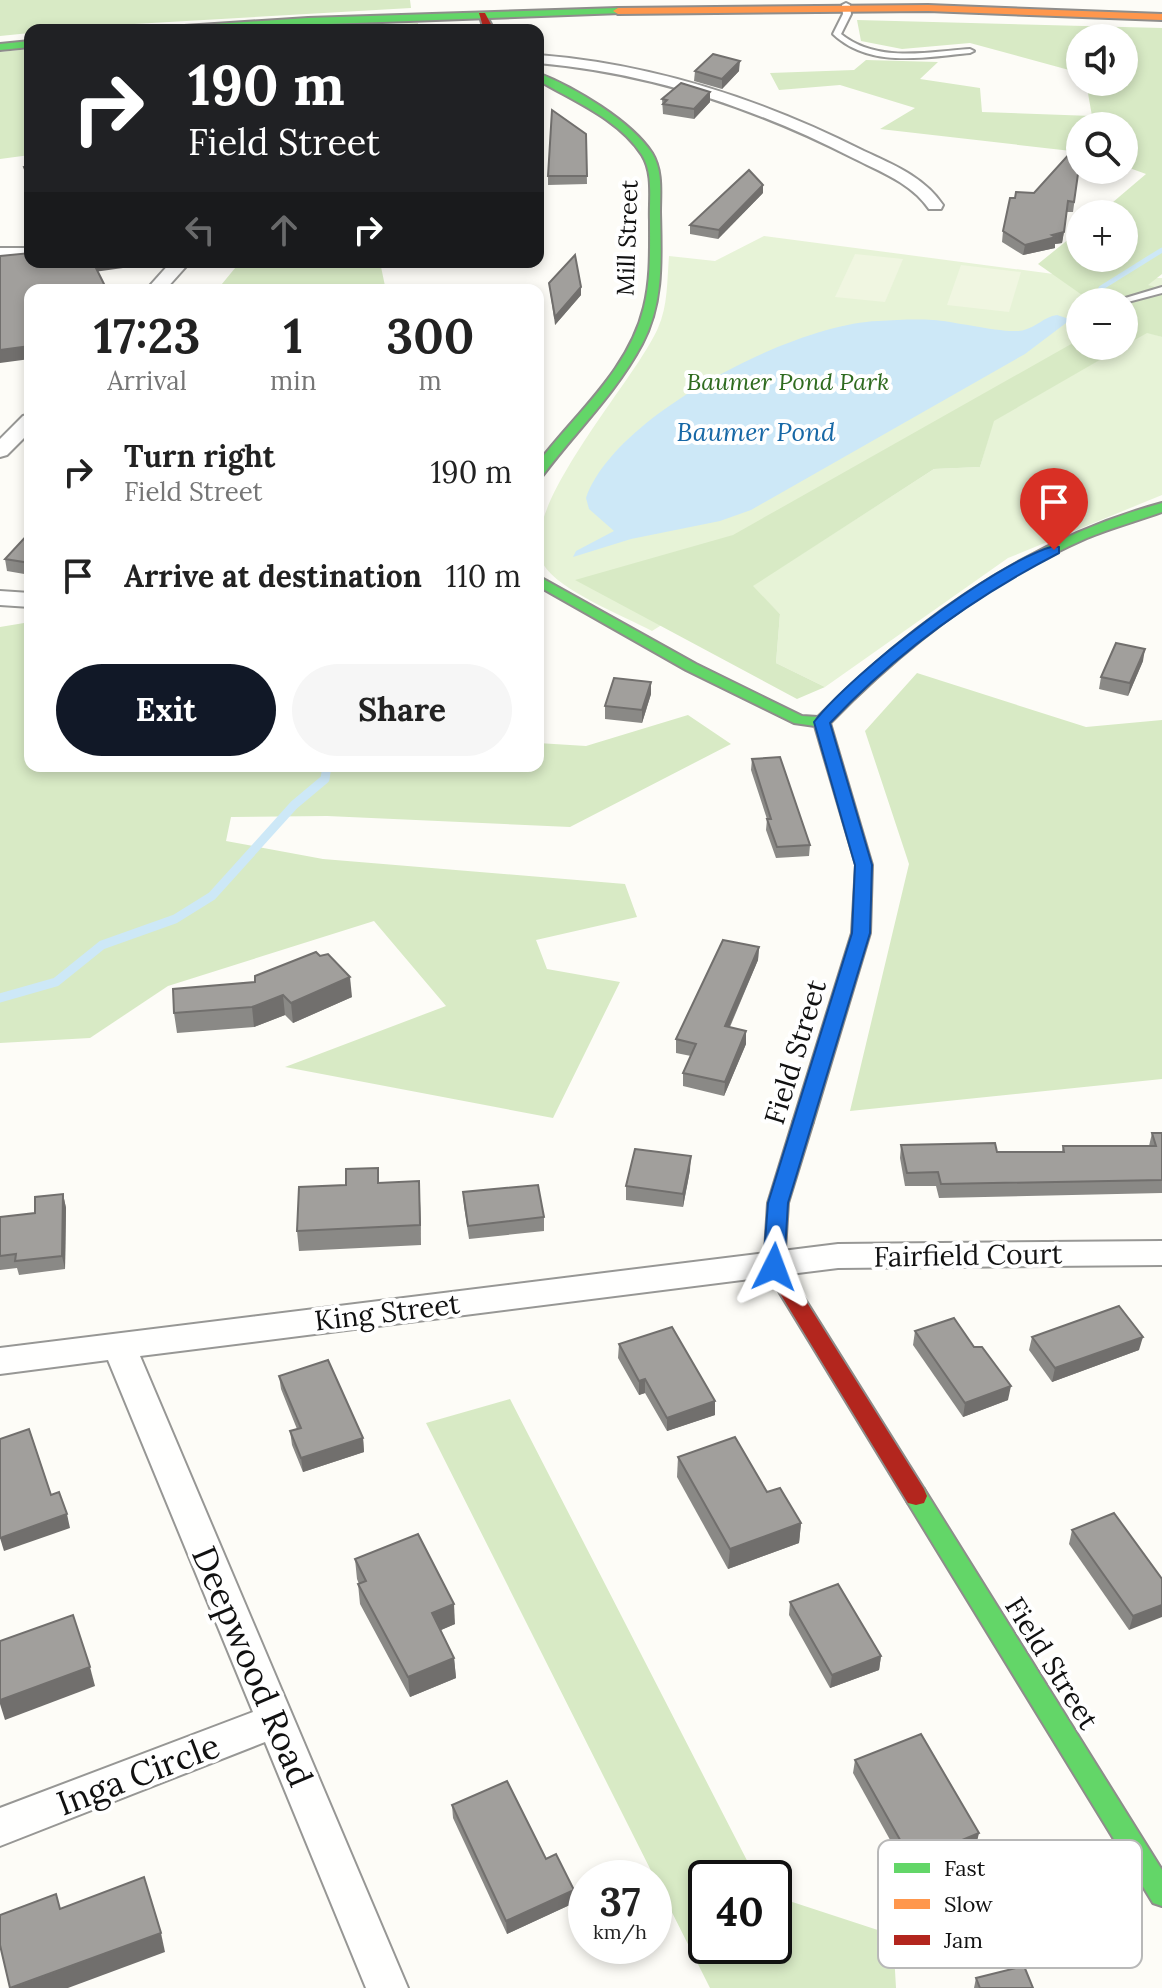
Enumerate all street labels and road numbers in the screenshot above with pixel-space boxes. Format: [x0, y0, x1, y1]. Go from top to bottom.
street label: Mill Street [609, 179, 645, 297]
street label: Field Street [756, 975, 834, 1129]
street label: Fairfield Court [873, 1235, 1063, 1275]
street label: King Street [312, 1285, 462, 1339]
street label: Deepwood Road [183, 1539, 323, 1793]
street label: Field Street [997, 1590, 1107, 1736]
street label: Inga Circle [51, 1723, 226, 1826]

